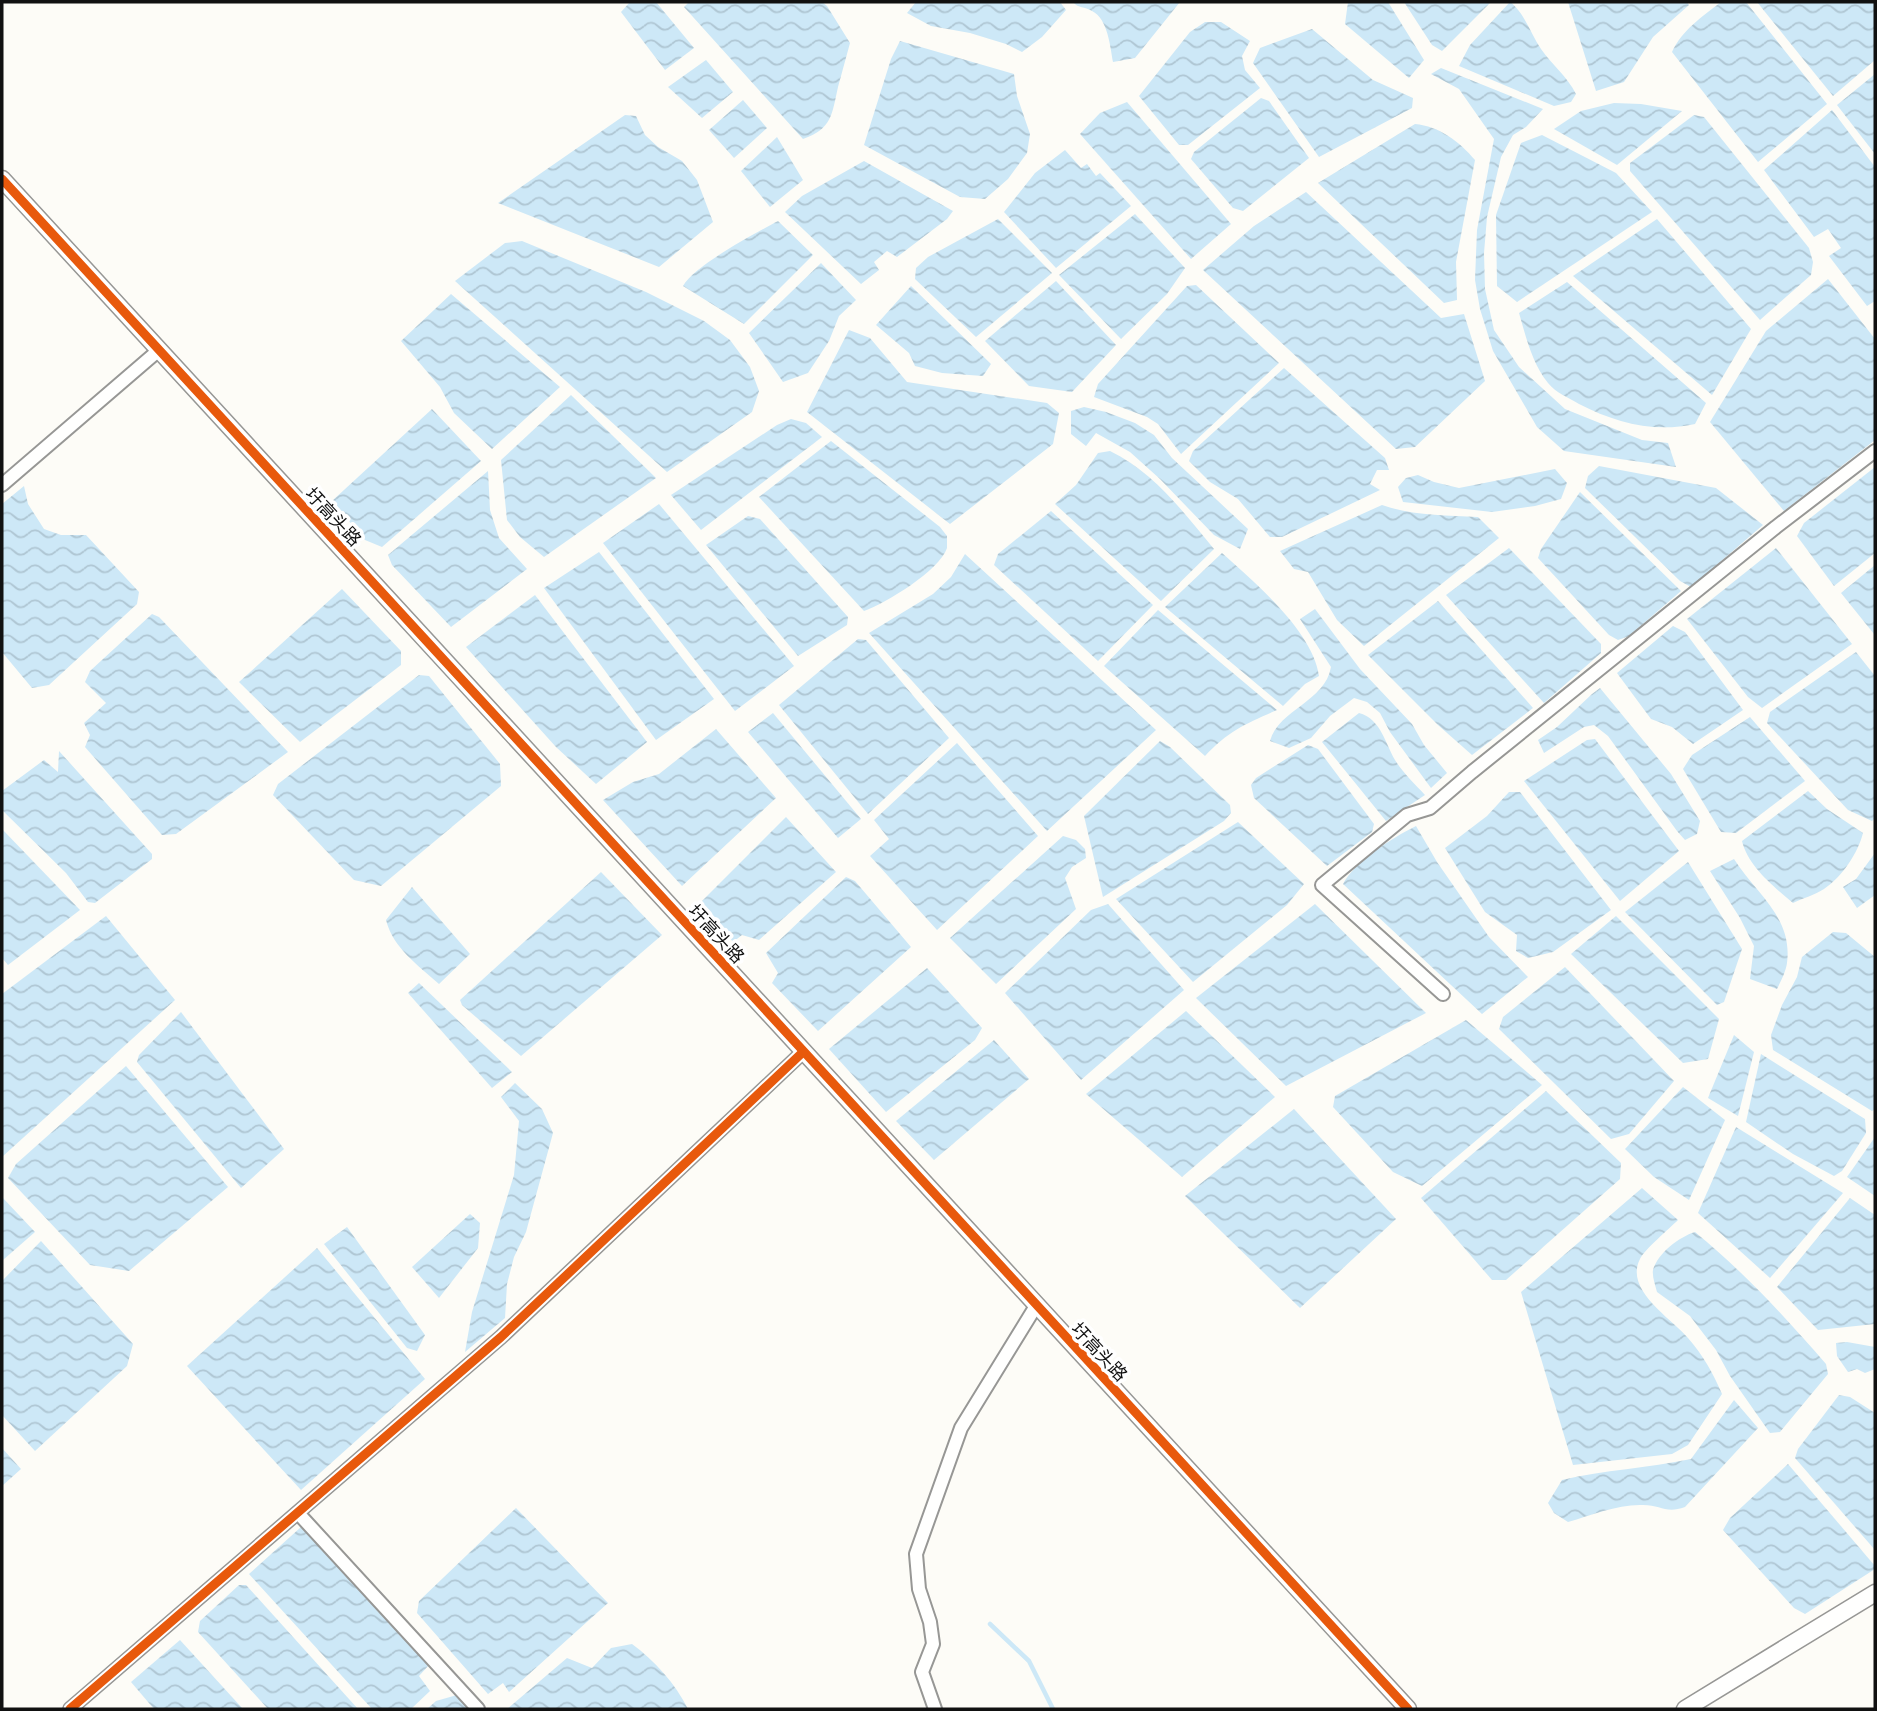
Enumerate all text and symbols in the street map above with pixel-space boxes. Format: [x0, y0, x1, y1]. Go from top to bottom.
street label: 圩高头路 [300, 482, 366, 551]
street label: 圩高头路 [683, 899, 749, 968]
street label: 圩高头路 [1066, 1317, 1132, 1386]

